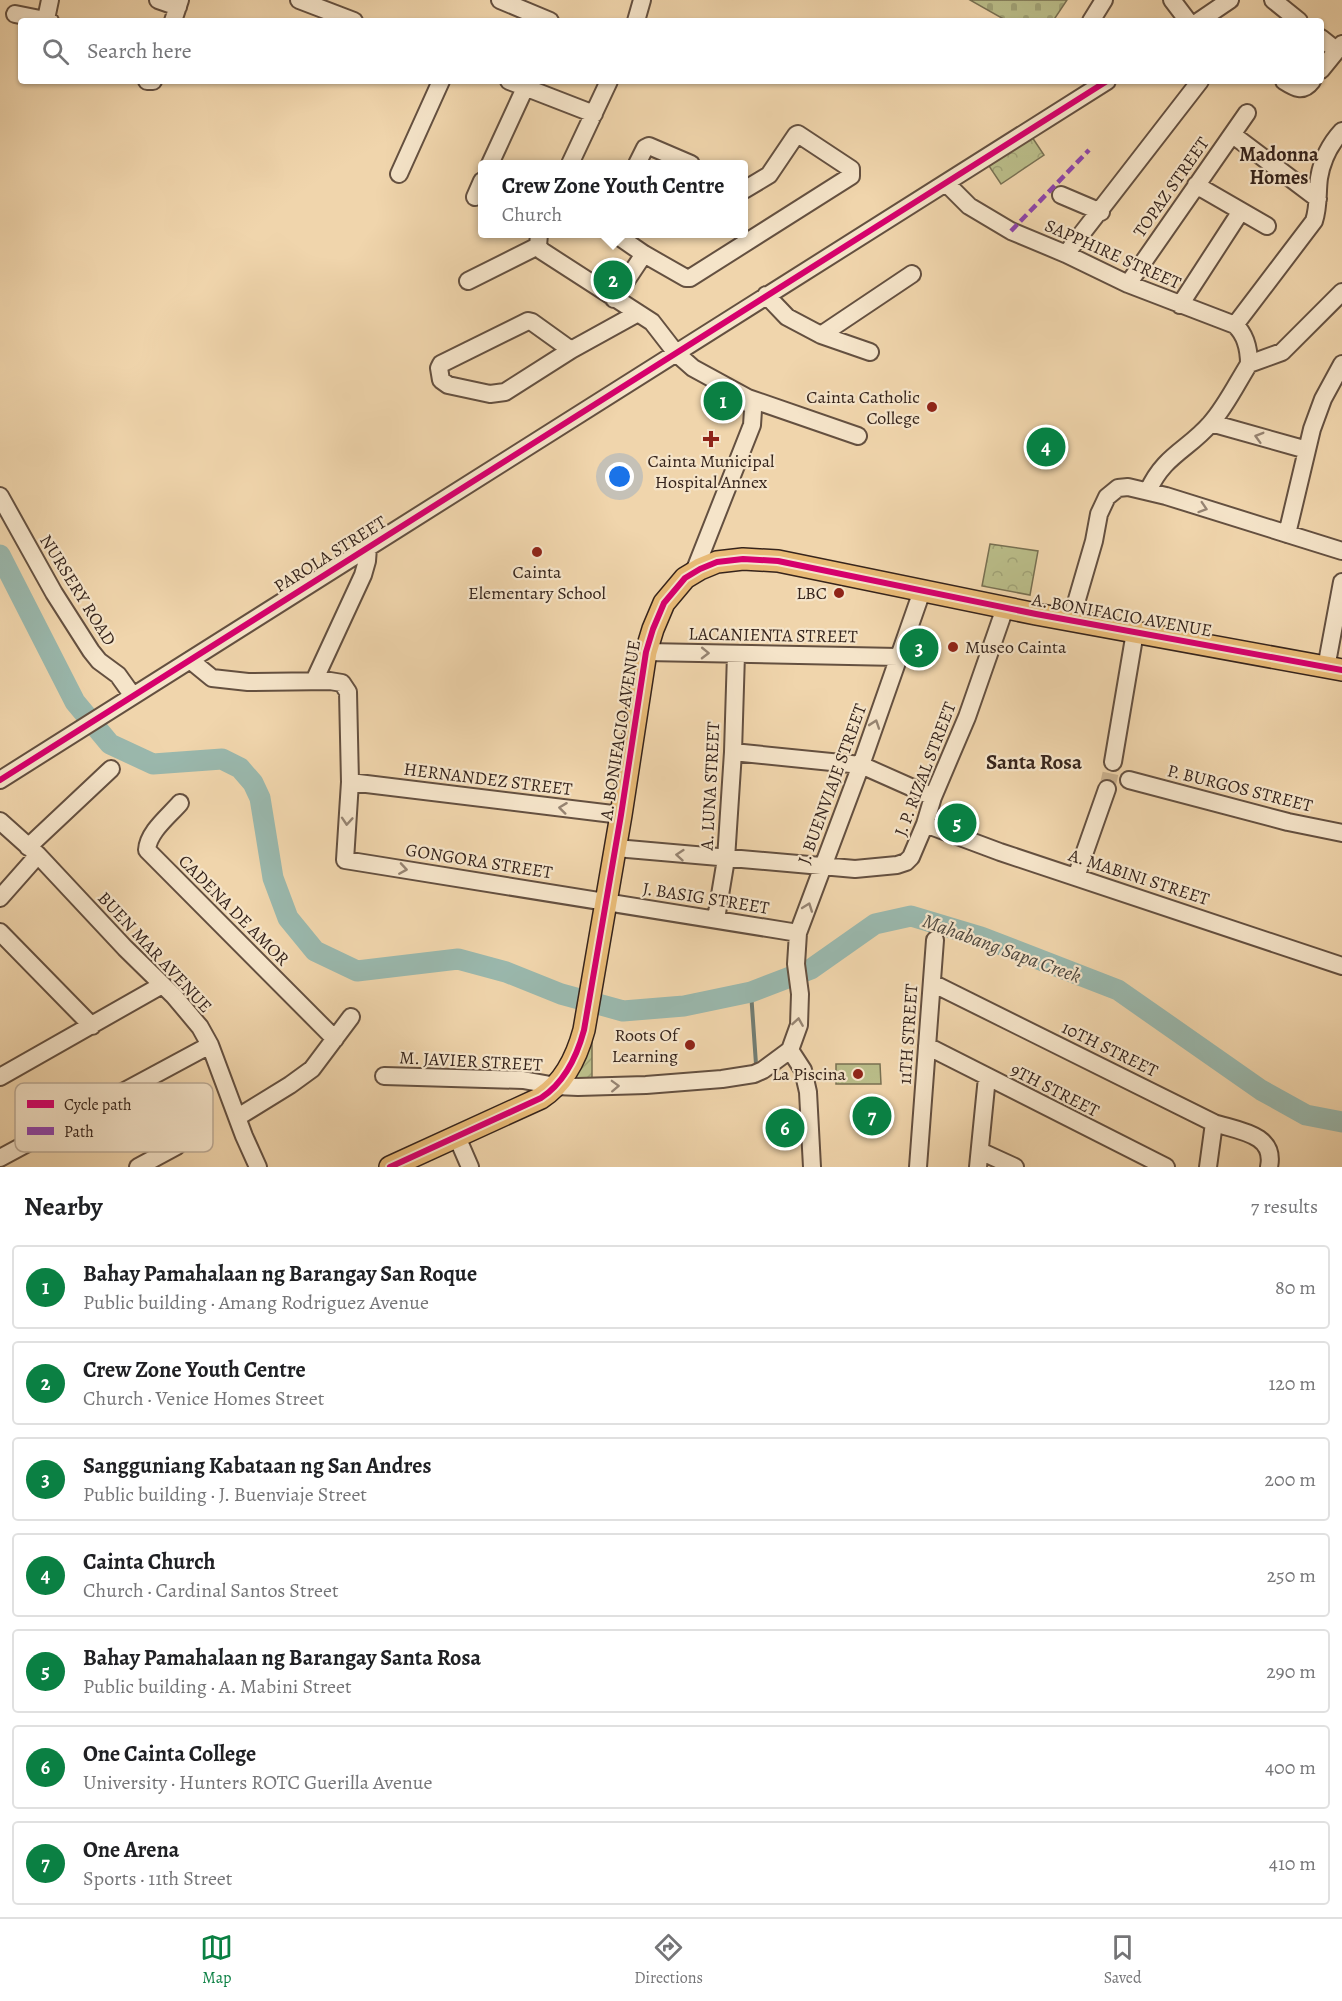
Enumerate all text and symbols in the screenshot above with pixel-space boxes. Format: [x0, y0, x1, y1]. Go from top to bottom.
search box [18, 18, 1324, 84]
icon: search [39, 35, 72, 68]
text: Search here [87, 36, 192, 66]
street label: TOPAZ STREET [1128, 132, 1215, 242]
district label: Madonna Homes [1239, 141, 1319, 191]
popup [478, 160, 748, 238]
text: Crew Zone Youth Centre [502, 171, 724, 201]
text: Church [502, 201, 562, 228]
street label: SAPPHIRE STREET [1041, 213, 1185, 295]
pin: 2 [594, 258, 632, 302]
pin: 1 [704, 378, 742, 424]
place label: Cainta Catholic College [806, 385, 920, 430]
marker: Cainta Catholic College [925, 400, 939, 414]
pin: 4 [1026, 424, 1066, 470]
marker: Cainta Municipal Hospital Annex [702, 430, 720, 448]
one-way arrow [1254, 432, 1265, 444]
place label: Cainta Municipal Hospital Annex [647, 449, 775, 494]
your location [605, 462, 634, 491]
one-way arrow [1197, 501, 1208, 513]
street label: PAROLA STREET [269, 510, 391, 598]
street label: NURSERY ROAD [34, 530, 122, 650]
marker: Cainta Elementary School [530, 545, 544, 559]
place label: Cainta Elementary School [468, 560, 607, 605]
place label: LBC [796, 581, 827, 605]
marker: LBC [832, 586, 846, 600]
street label: A. BONIFACIO AVENUE [1029, 587, 1214, 643]
street label: LACANIENTA STREET [688, 622, 858, 648]
pin: 3 [900, 626, 938, 670]
place label: Museo Cainta [965, 635, 1067, 659]
street label: A. BONIFACIO AVENUE [594, 638, 646, 823]
marker: Museo Cainta [946, 640, 960, 654]
one-way arrow [700, 647, 709, 660]
street label: J. P. RIZAL STREET [888, 698, 962, 840]
street label: J. BUENVIAJE STREET [792, 700, 872, 868]
one-way arrow [868, 719, 881, 730]
street label: A. LUNA STREET [695, 721, 725, 852]
district label: Santa Rosa [986, 748, 1083, 776]
street label: HERNANDEZ STREET [402, 757, 574, 801]
street label: P. BURGOS STREET [1165, 758, 1315, 818]
pin: 5 [938, 800, 976, 846]
one-way arrow [559, 802, 568, 814]
one-way arrow [341, 816, 354, 825]
street label: GONGORA STREET [404, 838, 554, 884]
street label: A. MABINI STREET [1065, 843, 1213, 911]
street label: CADENA DE AMOR [173, 849, 295, 971]
one-way arrow [676, 849, 685, 862]
one-way arrow [397, 862, 407, 875]
street label: J. BASIG STREET [641, 876, 771, 920]
street label: BUEN MAR AVENUE [92, 886, 218, 1018]
one-way arrow [800, 902, 813, 913]
water label: Mahabang Sapa Creek [919, 907, 1085, 990]
street label: 11TH STREET [893, 983, 923, 1085]
street label: 10TH STREET [1058, 1015, 1162, 1083]
one-way arrow [791, 1018, 803, 1027]
place label: Roots Of Learning [612, 1023, 681, 1068]
marker: Roots Of Learning [683, 1038, 697, 1052]
street label: M. JAVIER STREET [399, 1045, 543, 1077]
street label: 9TH STREET [1007, 1057, 1104, 1123]
place label: La Piscina [772, 1062, 847, 1086]
marker: La Piscina [851, 1067, 865, 1081]
one-way arrow [610, 1080, 619, 1092]
legend [15, 1083, 213, 1152]
text: Cycle path [64, 1094, 132, 1116]
pin: 7 [852, 1094, 892, 1138]
pin: 6 [766, 1106, 804, 1150]
text: Path [64, 1121, 94, 1143]
text: Nearby [24, 1189, 103, 1224]
text: 7 results [1251, 1193, 1318, 1220]
text: Bahay Pamahalaan ng Barangay San Roque [83, 1259, 477, 1289]
text: 1 [42, 1274, 49, 1301]
text: 80 m [1275, 1274, 1316, 1301]
text: Public building · Amang Rodriguez Avenue [83, 1289, 429, 1316]
text: Crew Zone Youth Centre [83, 1355, 306, 1385]
text: 2 [41, 1370, 50, 1397]
text: 120 m [1268, 1370, 1316, 1397]
text: Church · Venice Homes Street [83, 1385, 324, 1412]
text: Sangguniang Kabataan ng San Andres [83, 1451, 432, 1481]
text: 3 [41, 1466, 50, 1493]
text: 200 m [1265, 1466, 1316, 1493]
text: Public building · J. Buenviaje Street [83, 1481, 367, 1508]
text: Cainta Church [83, 1547, 216, 1577]
text: 4 [41, 1562, 50, 1589]
text: 250 m [1267, 1562, 1316, 1589]
text: Church · Cardinal Santos Street [83, 1577, 339, 1604]
text: Bahay Pamahalaan ng Barangay Santa Rosa [83, 1643, 481, 1673]
text: 5 [41, 1658, 50, 1685]
text: 290 m [1266, 1658, 1316, 1685]
text: Public building · A. Mabini Street [83, 1673, 352, 1700]
text: One Cainta College [83, 1739, 256, 1769]
text: 6 [41, 1754, 50, 1781]
text: 400 m [1265, 1754, 1316, 1781]
text: University · Hunters ROTC Guerilla Avenue [83, 1769, 433, 1796]
text: One Arena [83, 1835, 179, 1865]
text: 7 [41, 1850, 50, 1877]
text: 410 m [1269, 1850, 1316, 1877]
text: Sports · 11th Street [83, 1865, 232, 1892]
tab: Map [200, 1931, 233, 1989]
tab: Directions [634, 1931, 703, 1989]
tab: Saved [1104, 1931, 1142, 1989]

